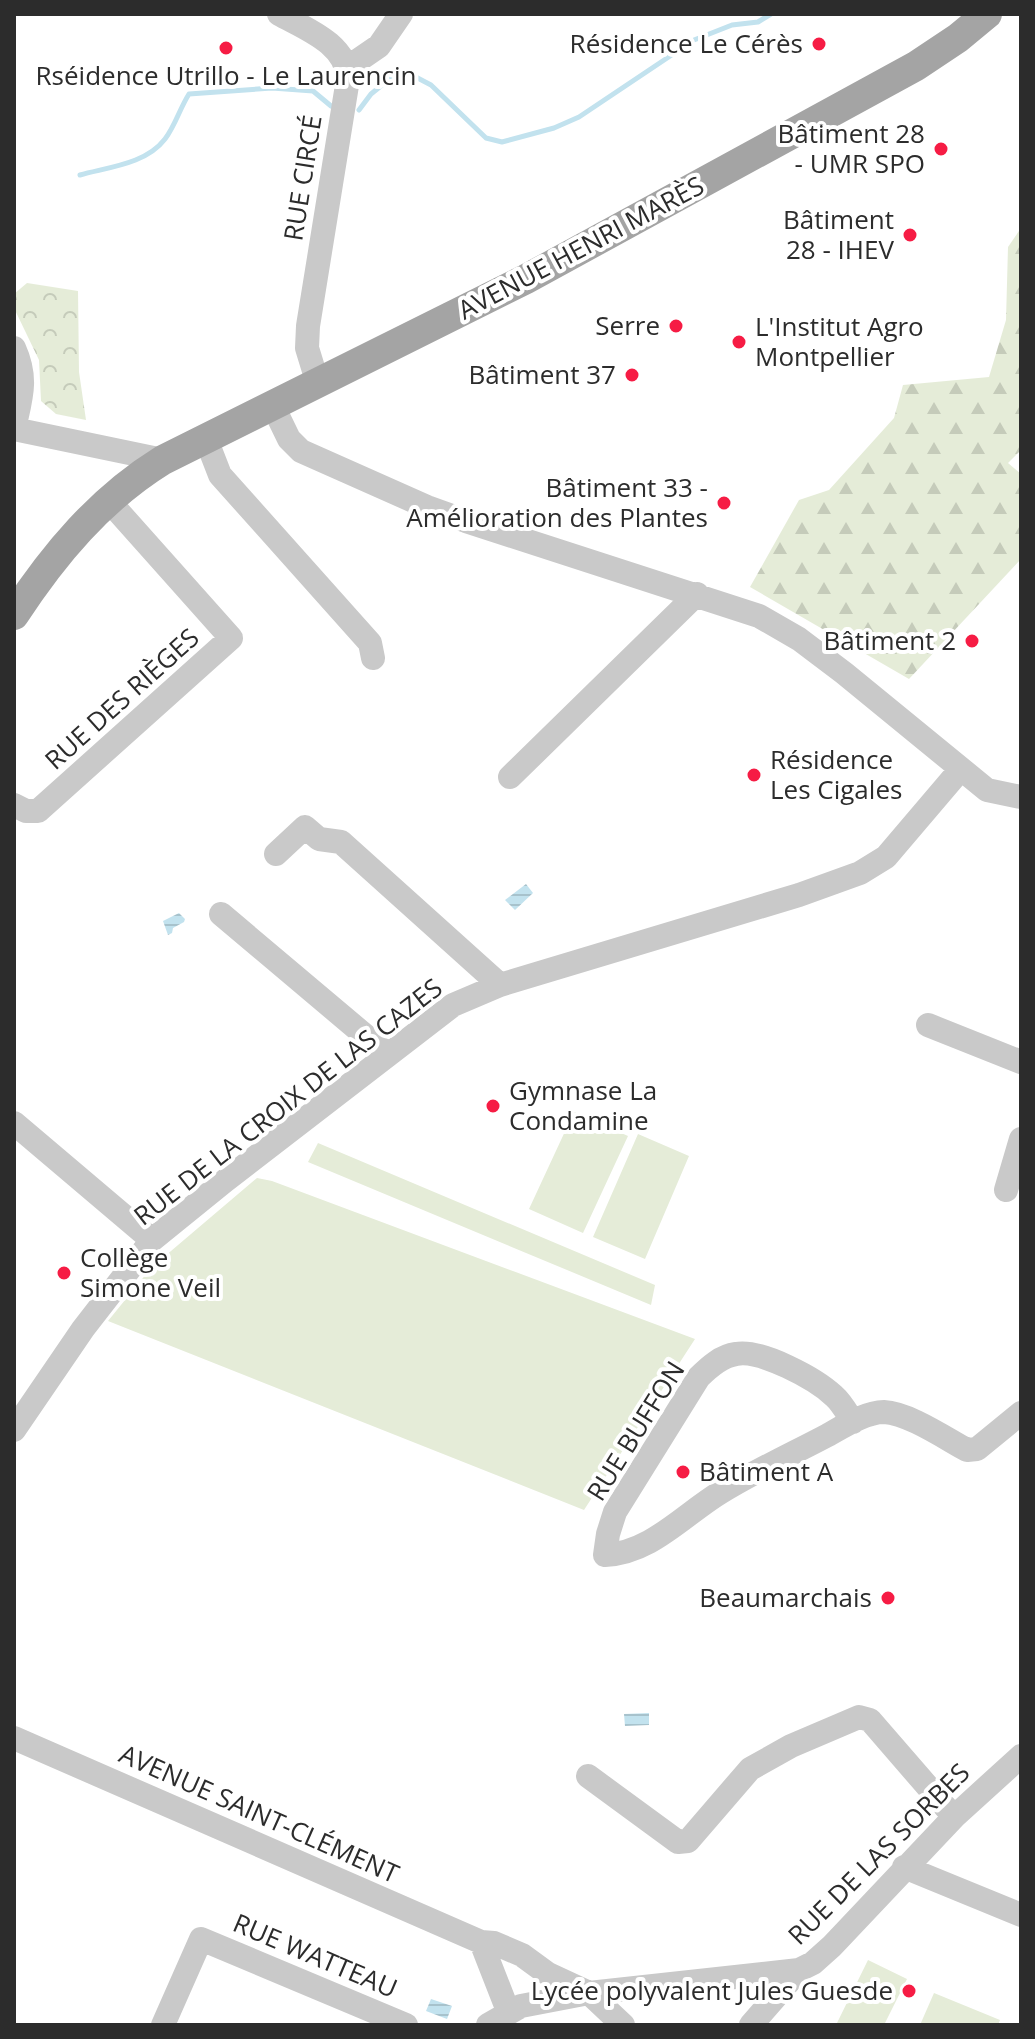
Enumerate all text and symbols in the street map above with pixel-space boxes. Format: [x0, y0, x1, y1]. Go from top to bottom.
place label: Résidence Le Cérès [570, 25, 803, 61]
marker: Résidence Le Cérès [810, 35, 828, 53]
marker: Rséidence Utrillo - Le Laurencin [217, 39, 235, 57]
place label: Rséidence Utrillo - Le Laurencin [36, 57, 416, 93]
street label: RUE CIRCÉ [274, 112, 330, 243]
place label: Bâtiment 28 - UMR SPO [778, 115, 925, 181]
marker: Bâtiment 28 - UMR SPO [932, 140, 950, 158]
street label: AVENUE HENRI MARÈS [451, 167, 710, 327]
place label: Bâtiment 28 - IHEV [783, 201, 894, 267]
marker: Bâtiment 28 - IHEV [901, 226, 919, 244]
place label: Serre [595, 307, 660, 343]
place label: L'Institut Agro Montpellier [755, 308, 924, 374]
marker: Serre [667, 317, 685, 335]
marker: L'Institut Agro Montpellier [730, 333, 748, 351]
place label: Bâtiment 37 [469, 356, 616, 392]
marker: Bâtiment 37 [623, 366, 641, 384]
place label: Bâtiment 33 - Amélioration des Plantes [406, 469, 708, 535]
marker: Bâtiment 33 - Amélioration des Plantes [715, 494, 733, 512]
street label: RUE DES RIÈGES [36, 619, 206, 777]
place label: Bâtiment 2 [823, 622, 956, 658]
marker: Bâtiment 2 [963, 632, 981, 650]
place label: Résidence Les Cigales [770, 741, 902, 807]
marker: Résidence Les Cigales [745, 766, 763, 784]
street label: RUE DE LA CROIX DE LAS CAZES [126, 969, 449, 1233]
place label: Gymnase La Condamine [509, 1072, 657, 1138]
marker: Gymnase La Condamine [484, 1097, 502, 1115]
place label: Collège Simone Veil [80, 1239, 221, 1305]
marker: Collège Simone Veil [55, 1264, 73, 1282]
street label: RUE BUFFON [578, 1354, 692, 1507]
place label: Bâtiment A [699, 1453, 834, 1489]
marker: Bâtiment A [674, 1463, 692, 1481]
place label: Beaumarchais [699, 1579, 872, 1615]
marker: Beaumarchais [879, 1589, 897, 1607]
street label: AVENUE SAINT-CLÉMENT [114, 1735, 406, 1891]
street label: RUE DE LAS SORBES [780, 1755, 977, 1952]
street label: RUE WATTEAU [228, 1904, 403, 2006]
place label: Lycée polyvalent Jules Guesde [531, 1972, 893, 2008]
marker: Lycée polyvalent Jules Guesde [900, 1982, 918, 2000]

